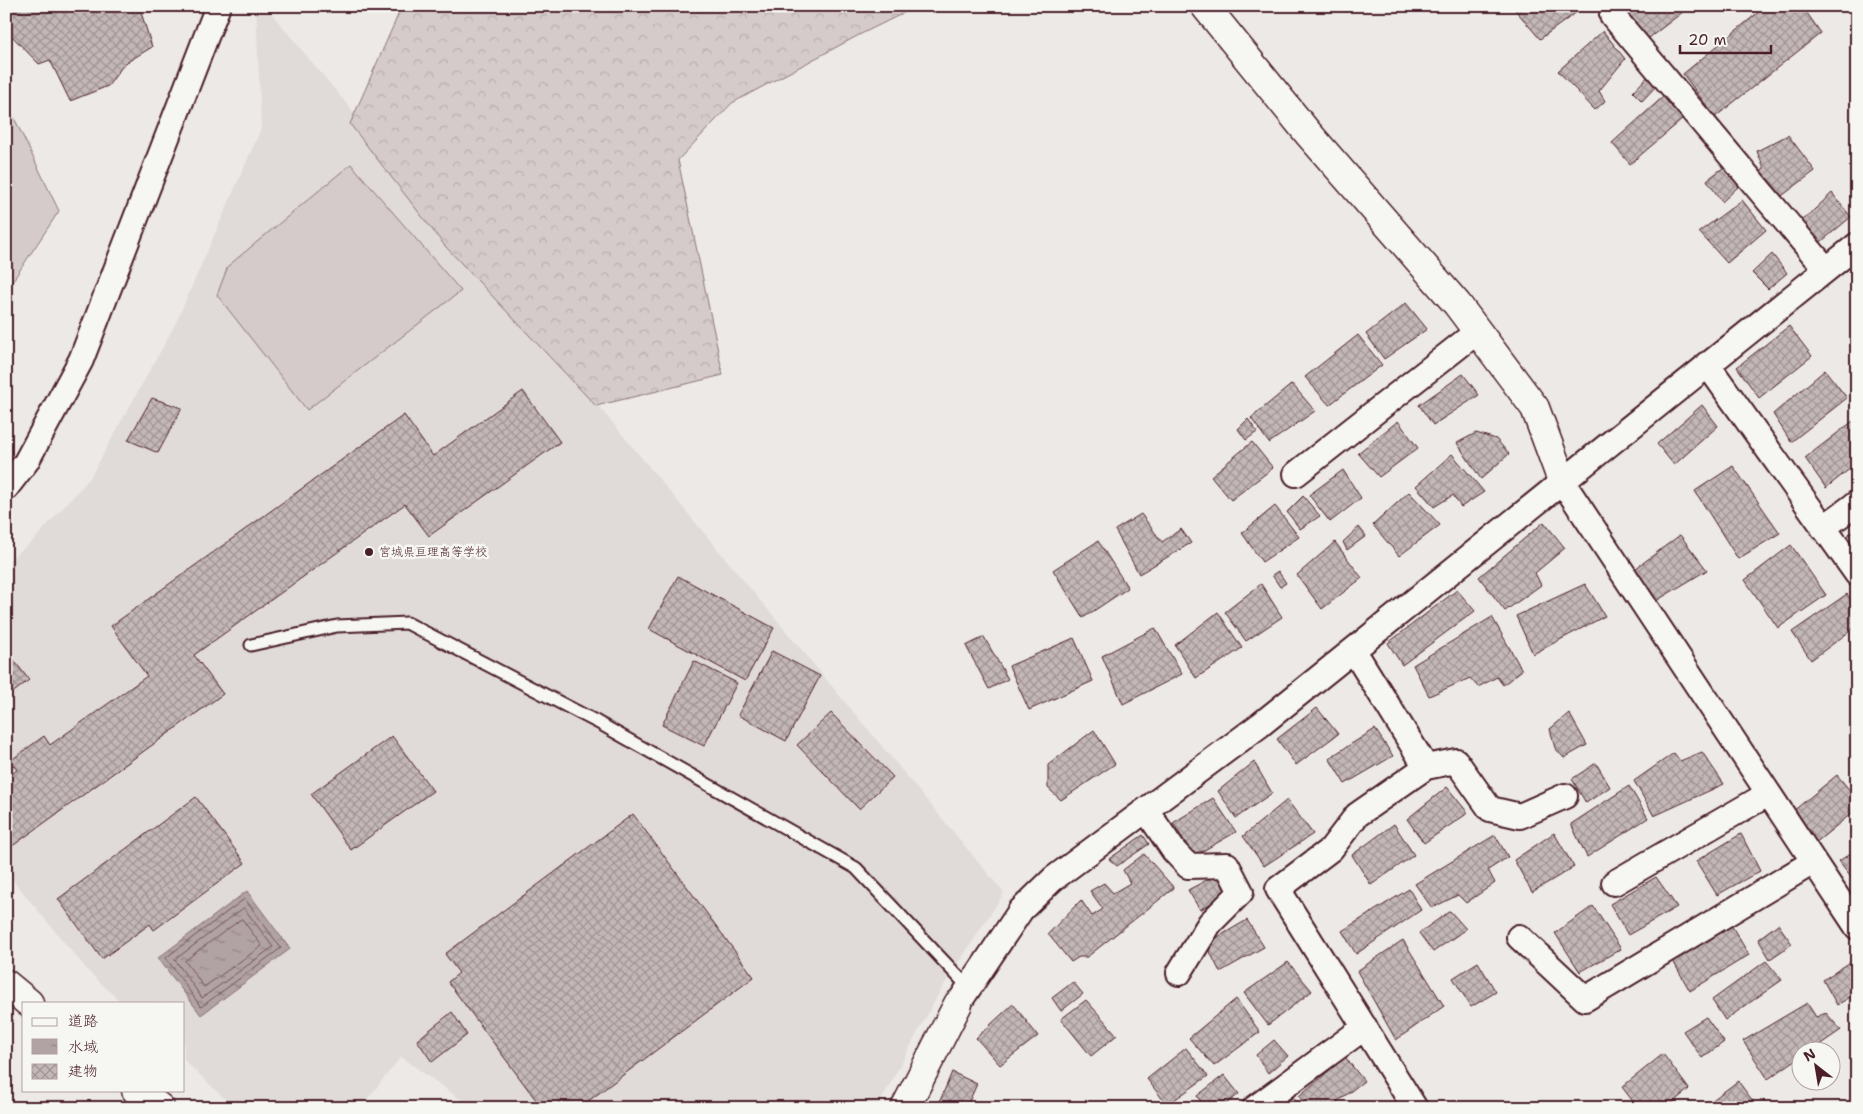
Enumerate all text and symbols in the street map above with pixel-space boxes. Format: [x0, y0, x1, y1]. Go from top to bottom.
scale bar [1680, 22, 1772, 54]
text: 20 m [1688, 30, 1727, 50]
place label: 宮城県亘理高等学校 [379, 544, 487, 560]
marker: 宮城県亘理高等学校 [363, 546, 375, 558]
legend [22, 1002, 185, 1092]
text: 道路 [68, 1011, 98, 1031]
text: 水域 [68, 1037, 98, 1057]
north arrow [1790, 1042, 1840, 1092]
text: N [1800, 1044, 1819, 1065]
text: 建物 [68, 1061, 98, 1081]

